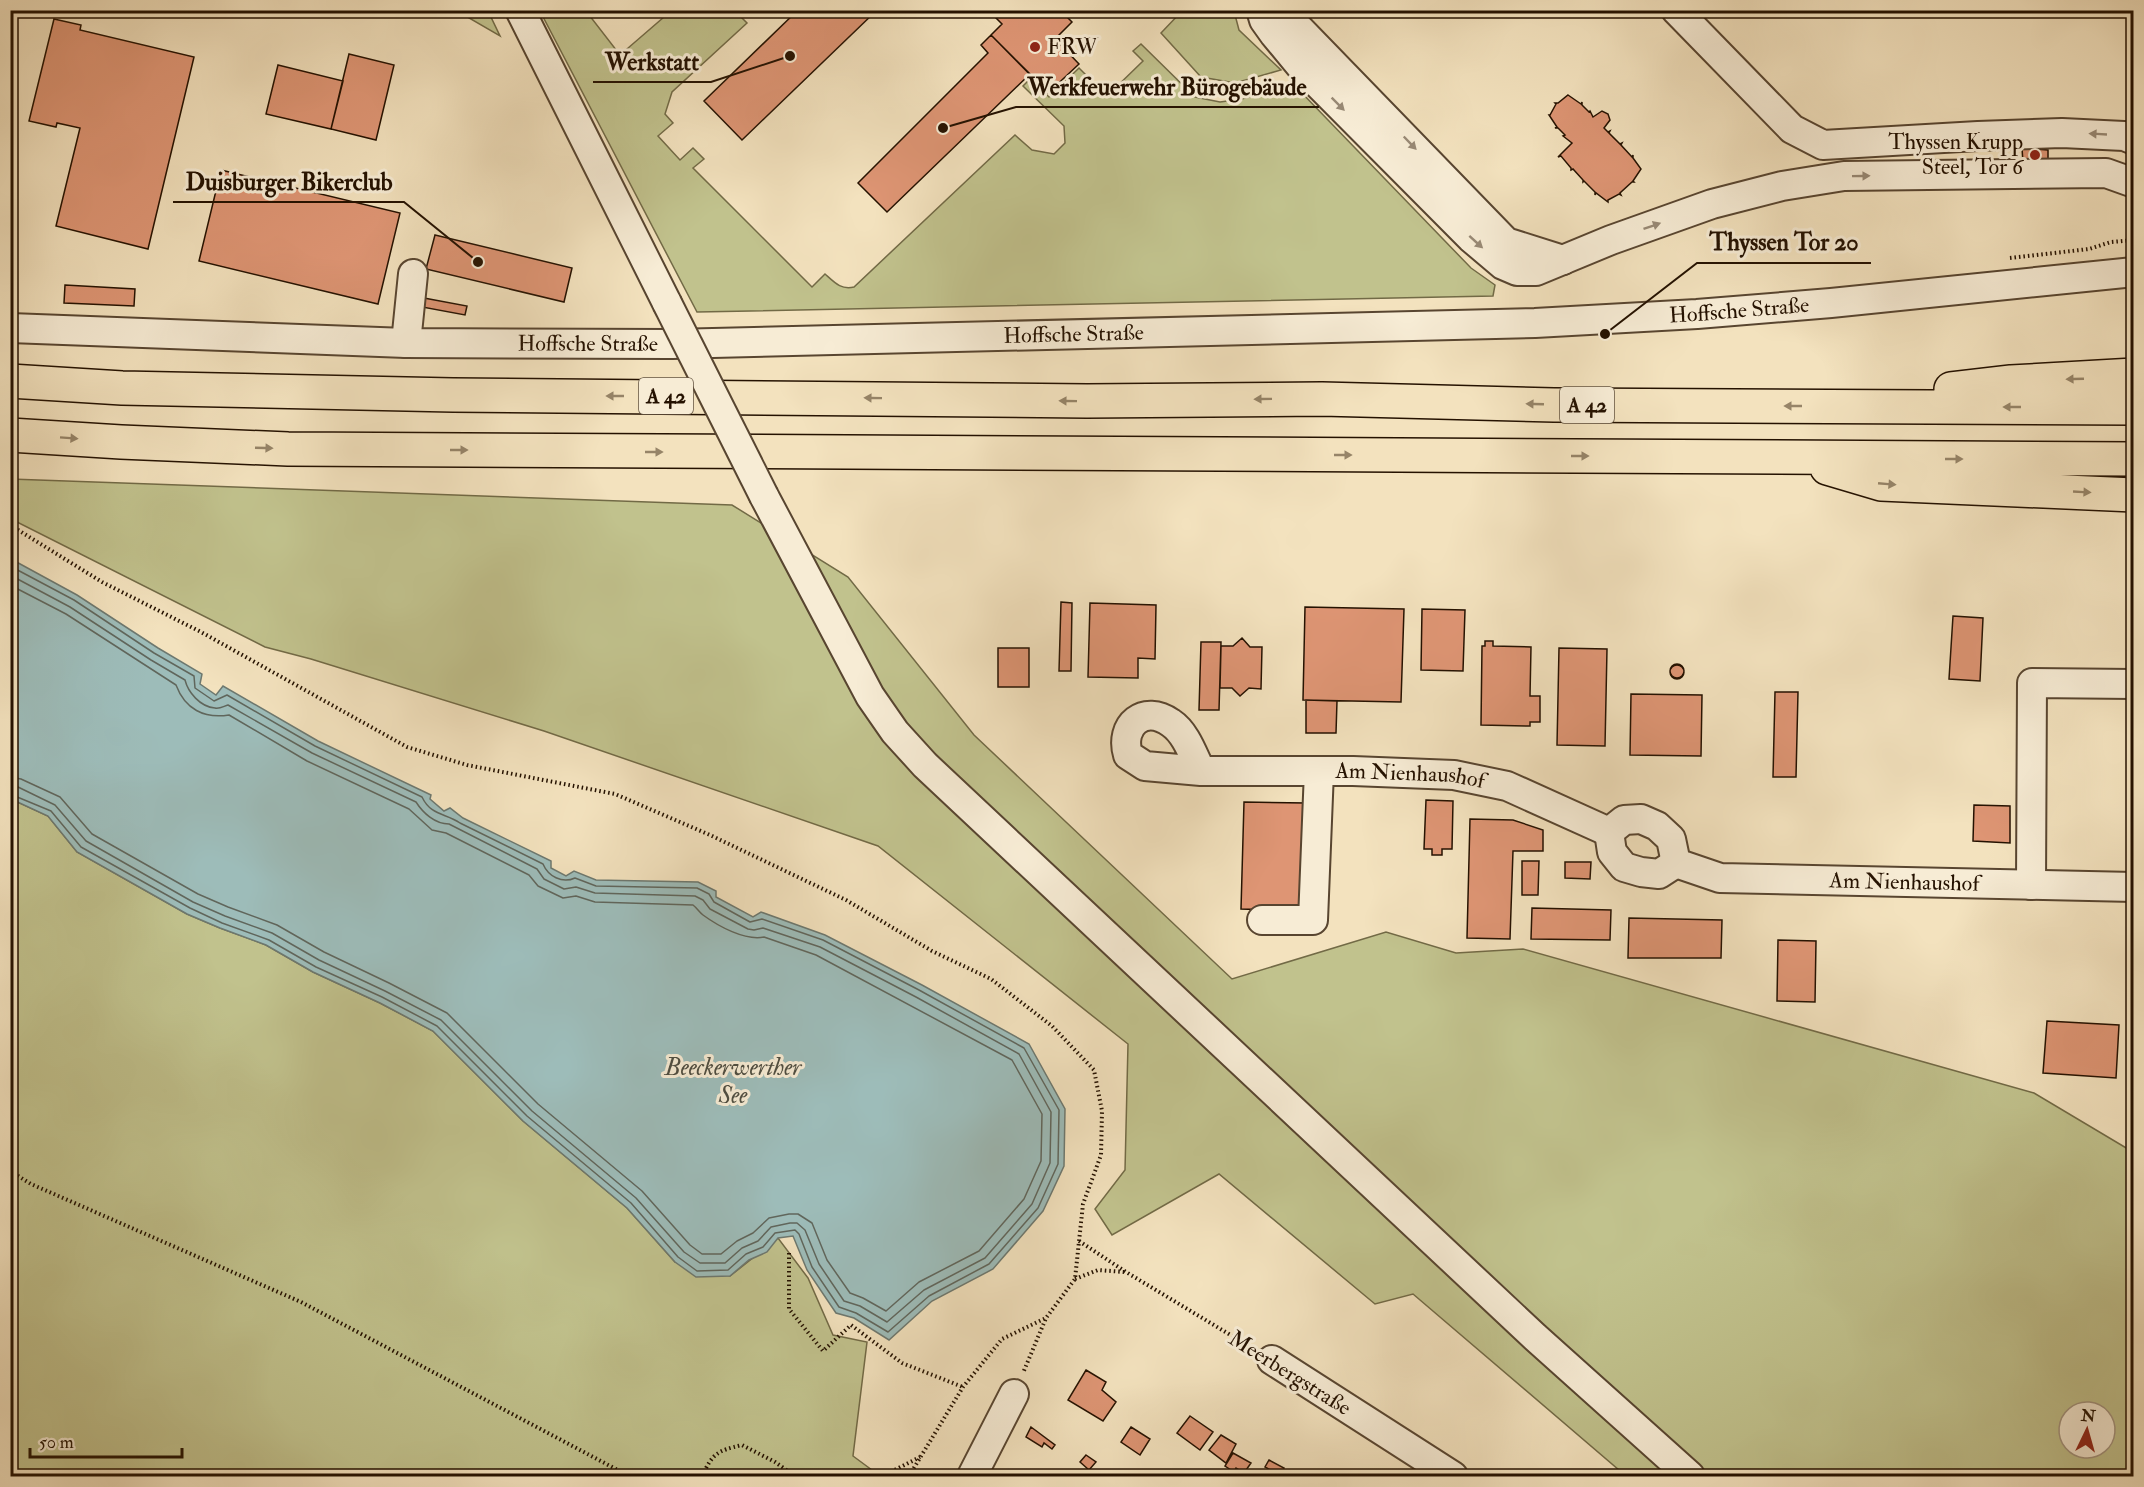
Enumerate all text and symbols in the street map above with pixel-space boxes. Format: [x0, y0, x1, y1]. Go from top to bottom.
place label: FRW [1047, 33, 1099, 61]
callout: Werkstatt [593, 40, 711, 82]
marker: FRW [1028, 40, 1042, 54]
text: Werkstatt [604, 47, 699, 78]
callout: Werkfeuerwehr Bürogebäude [1016, 65, 1319, 107]
text: Werkfeuerwehr Bürogebäude [1026, 72, 1307, 103]
one-way arrow [1330, 96, 1344, 110]
place label: Thyssen Krupp Steel, Tor 6 [1888, 128, 2025, 181]
one-way arrow [2089, 130, 2108, 139]
one-way arrow [1403, 135, 1417, 150]
marker: Thyssen Krupp Steel, Tor 6 [2028, 148, 2042, 162]
callout: Duisburger Bikerclub [173, 160, 404, 202]
text: Duisburger Bikerclub [185, 167, 393, 198]
one-way arrow [1852, 171, 1871, 181]
one-way arrow [1643, 220, 1661, 230]
callout: Thyssen Tor 20 [1697, 221, 1871, 263]
text: Thyssen Tor 20 [1708, 227, 1859, 258]
one-way arrow [1468, 235, 1483, 248]
street label: Hoffsche Straße [1668, 291, 1810, 330]
street label: Hoffsche Straße [1003, 319, 1144, 350]
street label: Hoffsche Straße [517, 329, 658, 358]
one-way arrow [2066, 374, 2085, 383]
road number: A 42 [639, 378, 693, 414]
road number: A 42 [1560, 387, 1614, 423]
one-way arrow [606, 391, 625, 401]
one-way arrow [864, 393, 883, 403]
one-way arrow [1254, 394, 1273, 404]
one-way arrow [1059, 396, 1078, 406]
one-way arrow [1526, 400, 1545, 409]
one-way arrow [1784, 401, 1803, 411]
one-way arrow [2003, 402, 2022, 412]
one-way arrow [59, 434, 78, 443]
one-way arrow [254, 444, 273, 453]
one-way arrow [449, 445, 468, 455]
one-way arrow [644, 447, 663, 457]
one-way arrow [1334, 450, 1353, 460]
one-way arrow [1571, 451, 1590, 461]
one-way arrow [1945, 454, 1964, 463]
one-way arrow [1878, 479, 1897, 489]
one-way arrow [2073, 487, 2092, 496]
street label: Am Nienhaushof [1334, 757, 1490, 796]
street label: Am Nienhaushof [1828, 866, 1983, 898]
water label: Beeckerwerther See [664, 1052, 802, 1111]
street label: Meerbergstraße [1223, 1324, 1357, 1422]
north arrow [2057, 1400, 2117, 1460]
text: N [2079, 1405, 2097, 1427]
scale bar [30, 1421, 182, 1459]
text: 50 m [39, 1431, 74, 1454]

